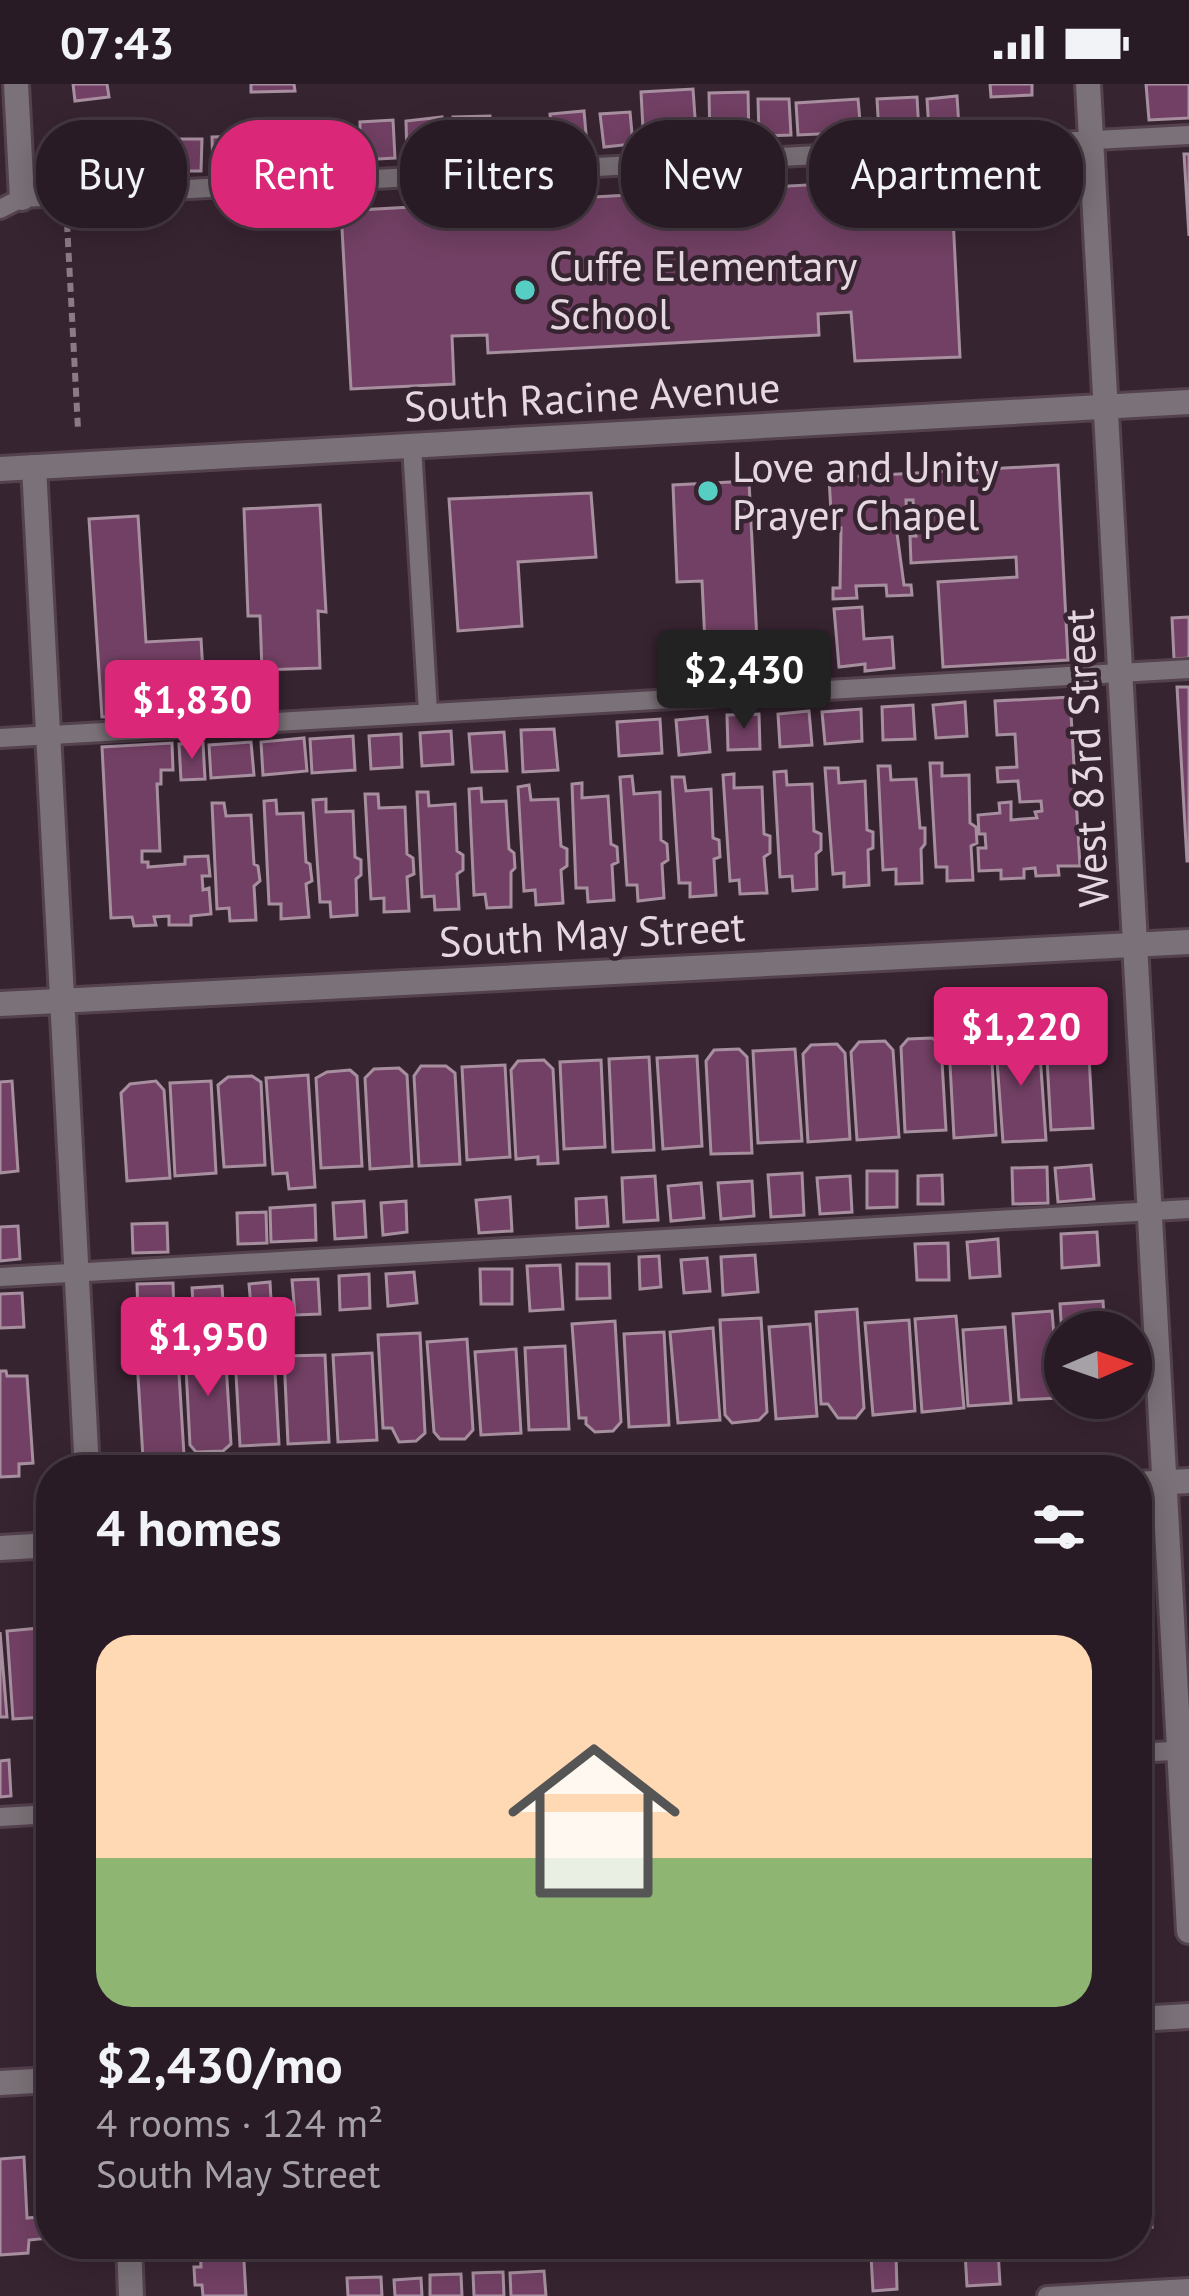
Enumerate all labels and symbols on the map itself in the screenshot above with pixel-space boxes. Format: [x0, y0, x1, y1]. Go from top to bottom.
place label: Cuffe Elementary School [549, 238, 858, 341]
marker: Cuffe Elementary School [512, 277, 538, 303]
street label: South Racine Avenue [402, 359, 782, 434]
place label: Love and Unity Prayer Chapel [732, 439, 999, 542]
marker: Love and Unity Prayer Chapel [695, 478, 721, 504]
street label: West 83rd Street [1050, 607, 1121, 909]
pin: $2,430 [646, 630, 842, 732]
pin: $1,830 [94, 660, 290, 762]
street label: South May Street [438, 898, 746, 969]
pin: $1,220 [923, 987, 1119, 1089]
pin: $1,950 [110, 1297, 306, 1399]
north arrow [1044, 1311, 1152, 1419]

